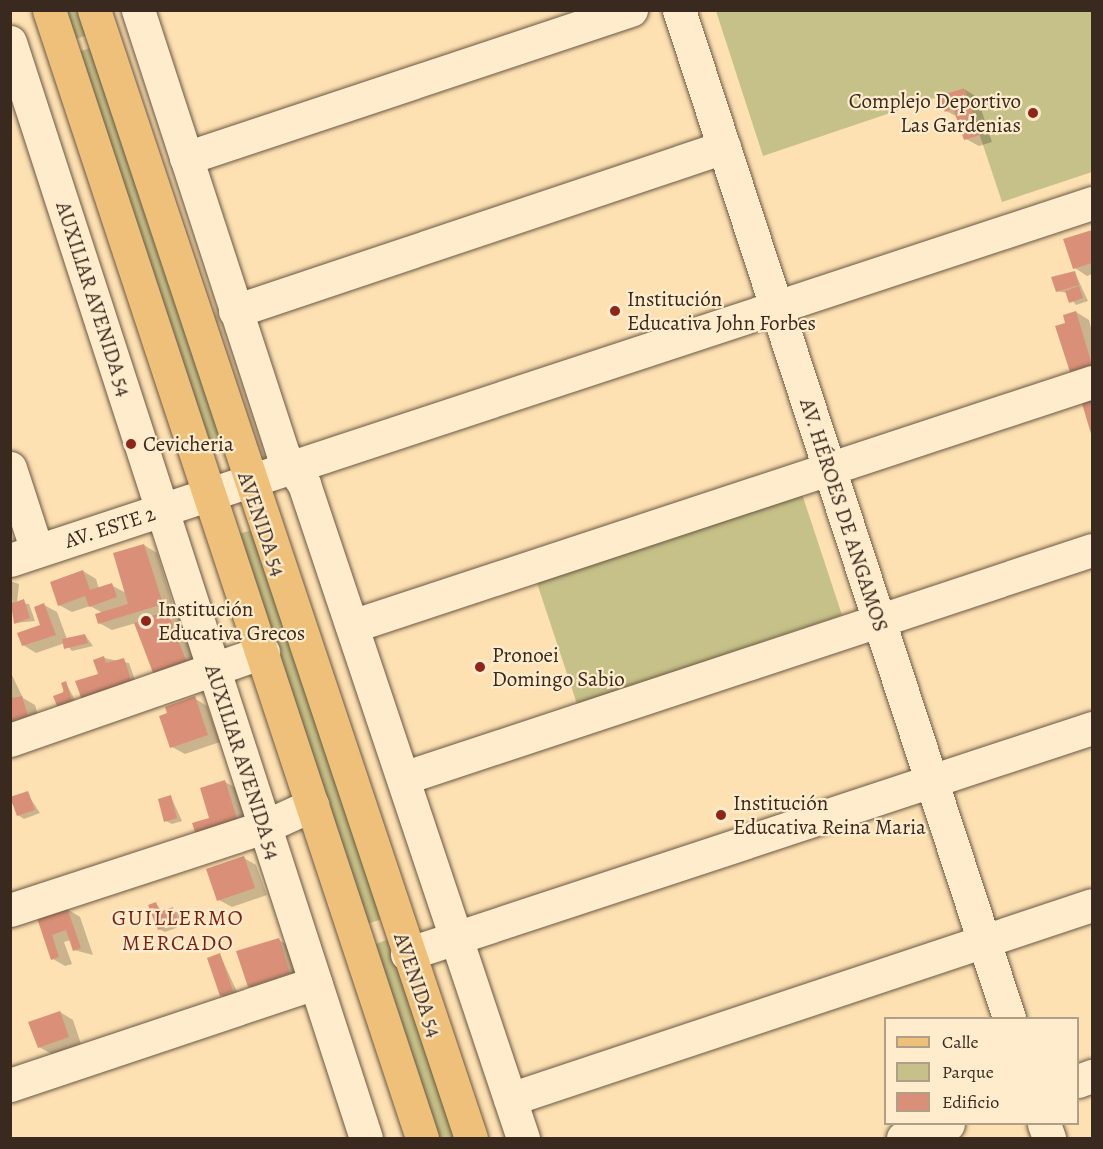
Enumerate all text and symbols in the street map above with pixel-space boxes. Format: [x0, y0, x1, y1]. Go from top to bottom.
place label: Complejo Deportivo Las Gardenias [849, 88, 1021, 138]
marker: Complejo Deportivo Las Gardenias [1026, 106, 1040, 120]
street label: AUXILIAR AVENIDA 54 [51, 198, 137, 400]
place label: Institución Educativa John Forbes [627, 286, 816, 336]
marker: Institución Educativa John Forbes [608, 304, 622, 318]
street label: AV. HÉROES DE ANGAMOS [794, 395, 894, 635]
place label: Cevicheria [143, 431, 234, 457]
marker: Cevicheria [124, 437, 138, 451]
street label: AVENIDA 54 [232, 468, 292, 580]
street label: AV. ESTE 2 [61, 500, 159, 554]
place label: Institución Educativa Grecos [158, 596, 305, 646]
marker: Institución Educativa Grecos [139, 614, 153, 628]
place label: Pronoei Domingo Sabio [492, 642, 625, 692]
marker: Pronoei Domingo Sabio [473, 660, 487, 674]
street label: AUXILIAR AVENIDA 54 [200, 661, 286, 863]
place label: Institución Educativa Reina Maria [733, 790, 926, 840]
marker: Institución Educativa Reina Maria [714, 808, 728, 822]
district label: GUILLERMO MERCADO [112, 905, 244, 956]
street label: AVENIDA 54 [388, 929, 448, 1041]
legend [884, 1017, 1079, 1125]
text: Calle [942, 1030, 979, 1054]
text: Parque [942, 1060, 994, 1084]
text: Edificio [942, 1090, 999, 1114]

